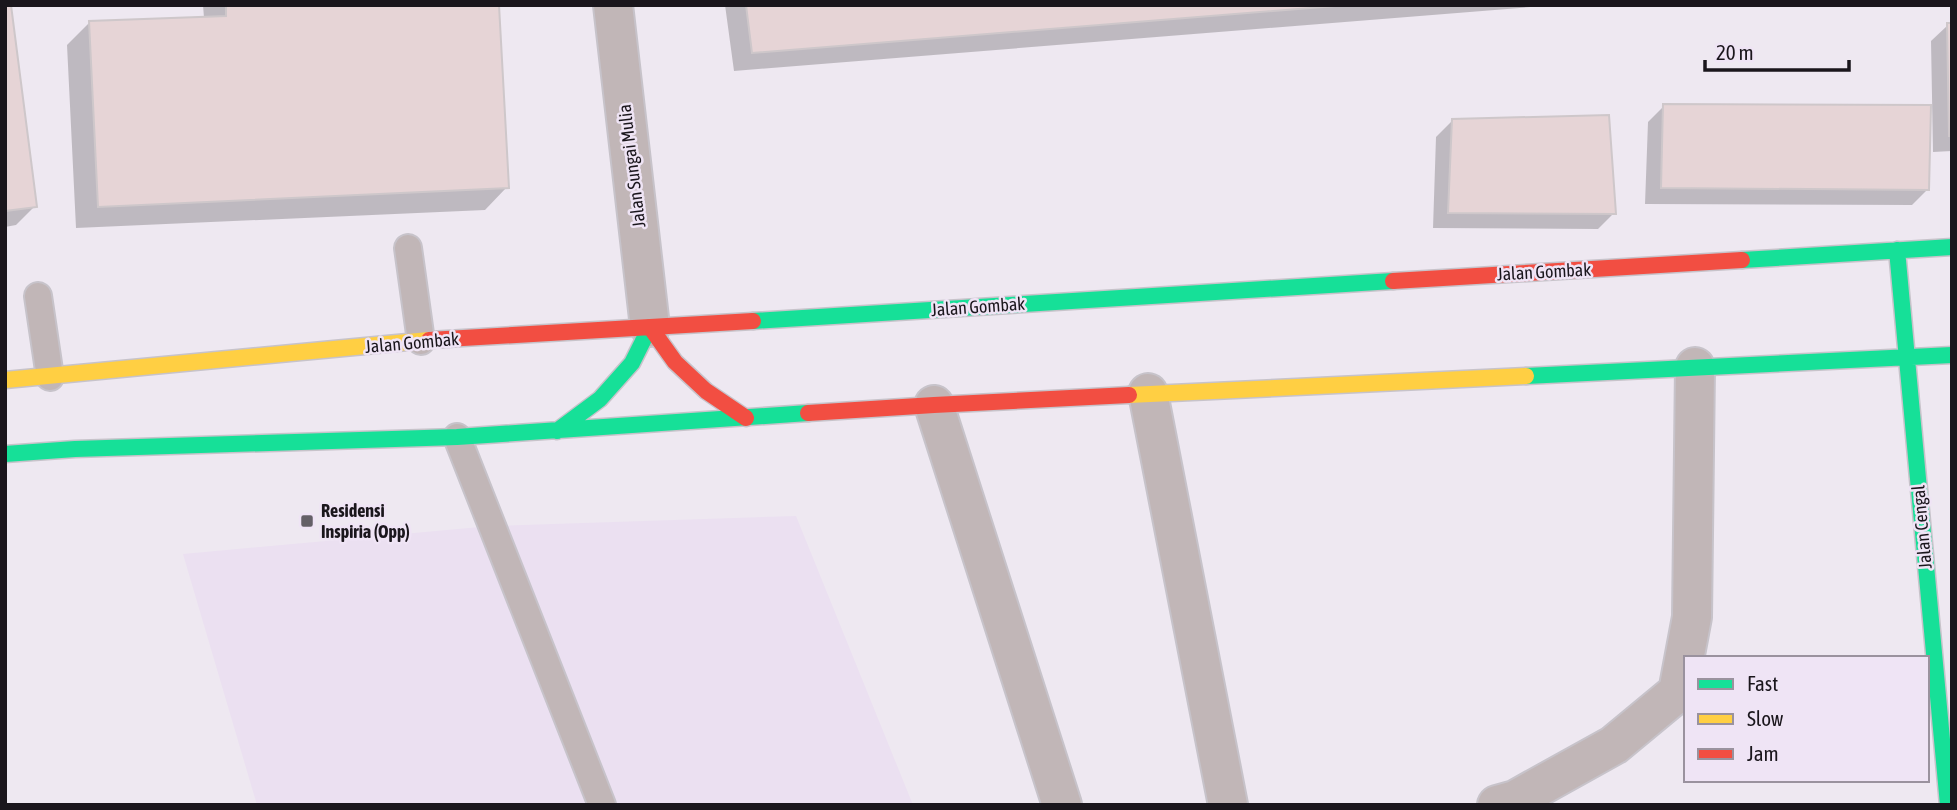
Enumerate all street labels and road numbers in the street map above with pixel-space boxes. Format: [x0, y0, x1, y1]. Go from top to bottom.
street label: Jalan Sungai Mulia [614, 103, 649, 229]
street label: Jalan Gombak [1496, 259, 1592, 284]
street label: Jalan Gombak [930, 293, 1026, 320]
street label: Jalan Gombak [364, 328, 460, 357]
street label: Jalan Cengal [1907, 484, 1936, 570]

